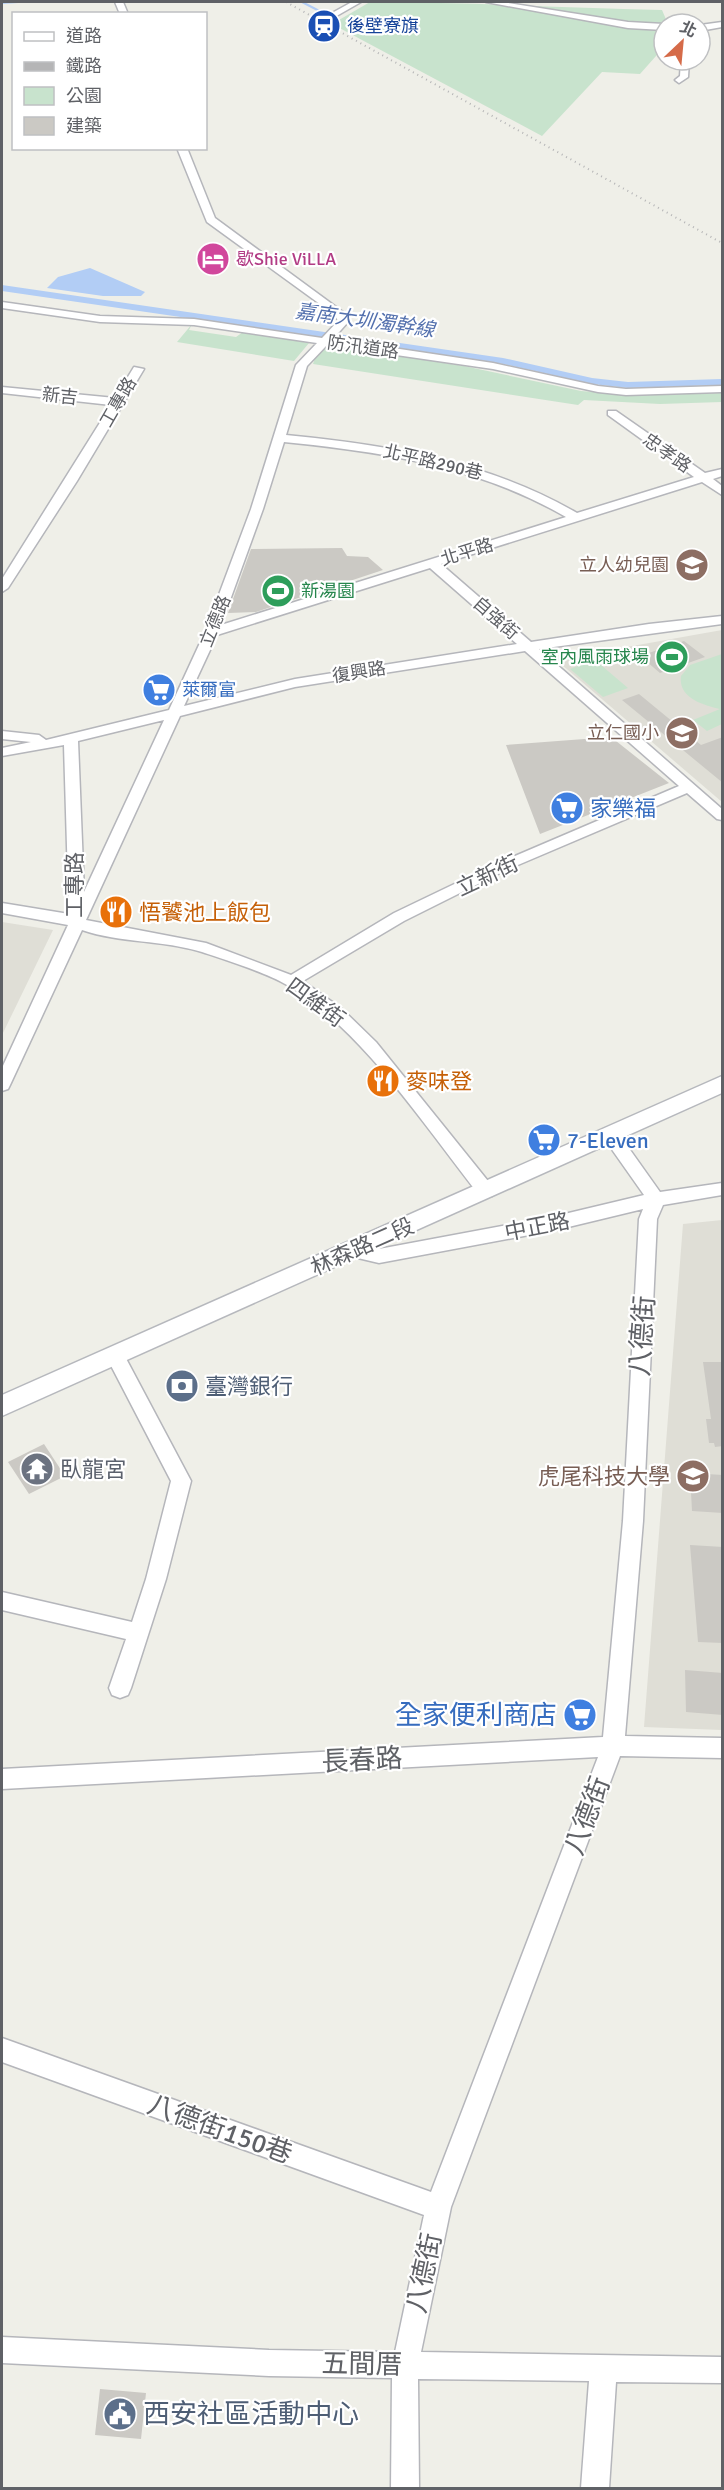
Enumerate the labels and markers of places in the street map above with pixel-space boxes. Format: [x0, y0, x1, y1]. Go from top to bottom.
station icon: 後壁寮旗 [306, 8, 342, 44]
place label: 後壁寮旗 [347, 15, 419, 37]
hotel icon: 歇Shie ViLLA [195, 241, 231, 277]
place label: 歇Shie ViLLA [236, 248, 336, 270]
school or university icon: 立人幼兒園 [674, 547, 710, 583]
place label: 立人幼兒園 [579, 554, 669, 576]
sports icon: 新湯園 [260, 573, 296, 609]
place label: 新湯園 [301, 580, 355, 602]
sports icon: 室內風雨球場 [654, 639, 690, 675]
place label: 室內風雨球場 [541, 646, 649, 668]
supermarket icon: 萊爾富 [141, 672, 177, 708]
place label: 萊爾富 [182, 679, 236, 701]
school or university icon: 立仁國小 [664, 715, 700, 751]
place label: 立仁國小 [587, 722, 659, 744]
supermarket icon: 家樂福 [549, 790, 585, 826]
place label: 家樂福 [590, 795, 656, 822]
restaurant icon: 悟饕池上飯包 [98, 894, 134, 930]
place label: 悟饕池上飯包 [139, 899, 271, 926]
restaurant icon: 麥味登 [365, 1063, 401, 1099]
place label: 麥味登 [406, 1068, 472, 1095]
supermarket icon: 7-Eleven [526, 1122, 562, 1158]
place label: 7-Eleven [567, 1127, 649, 1154]
bank icon: 臺灣銀行 [164, 1368, 200, 1404]
place label: 臺灣銀行 [205, 1373, 293, 1400]
temple icon: 臥龍宮 [19, 1451, 55, 1487]
place label: 臥龍宮 [60, 1456, 126, 1483]
school or university icon: 虎尾科技大學 [675, 1458, 711, 1494]
place label: 虎尾科技大學 [538, 1463, 670, 1490]
supermarket icon: 全家便利商店 [562, 1697, 598, 1733]
place label: 全家便利商店 [395, 1699, 557, 1732]
public building icon: 西安社區活動中心 [102, 2396, 138, 2432]
place label: 西安社區活動中心 [143, 2398, 359, 2431]

